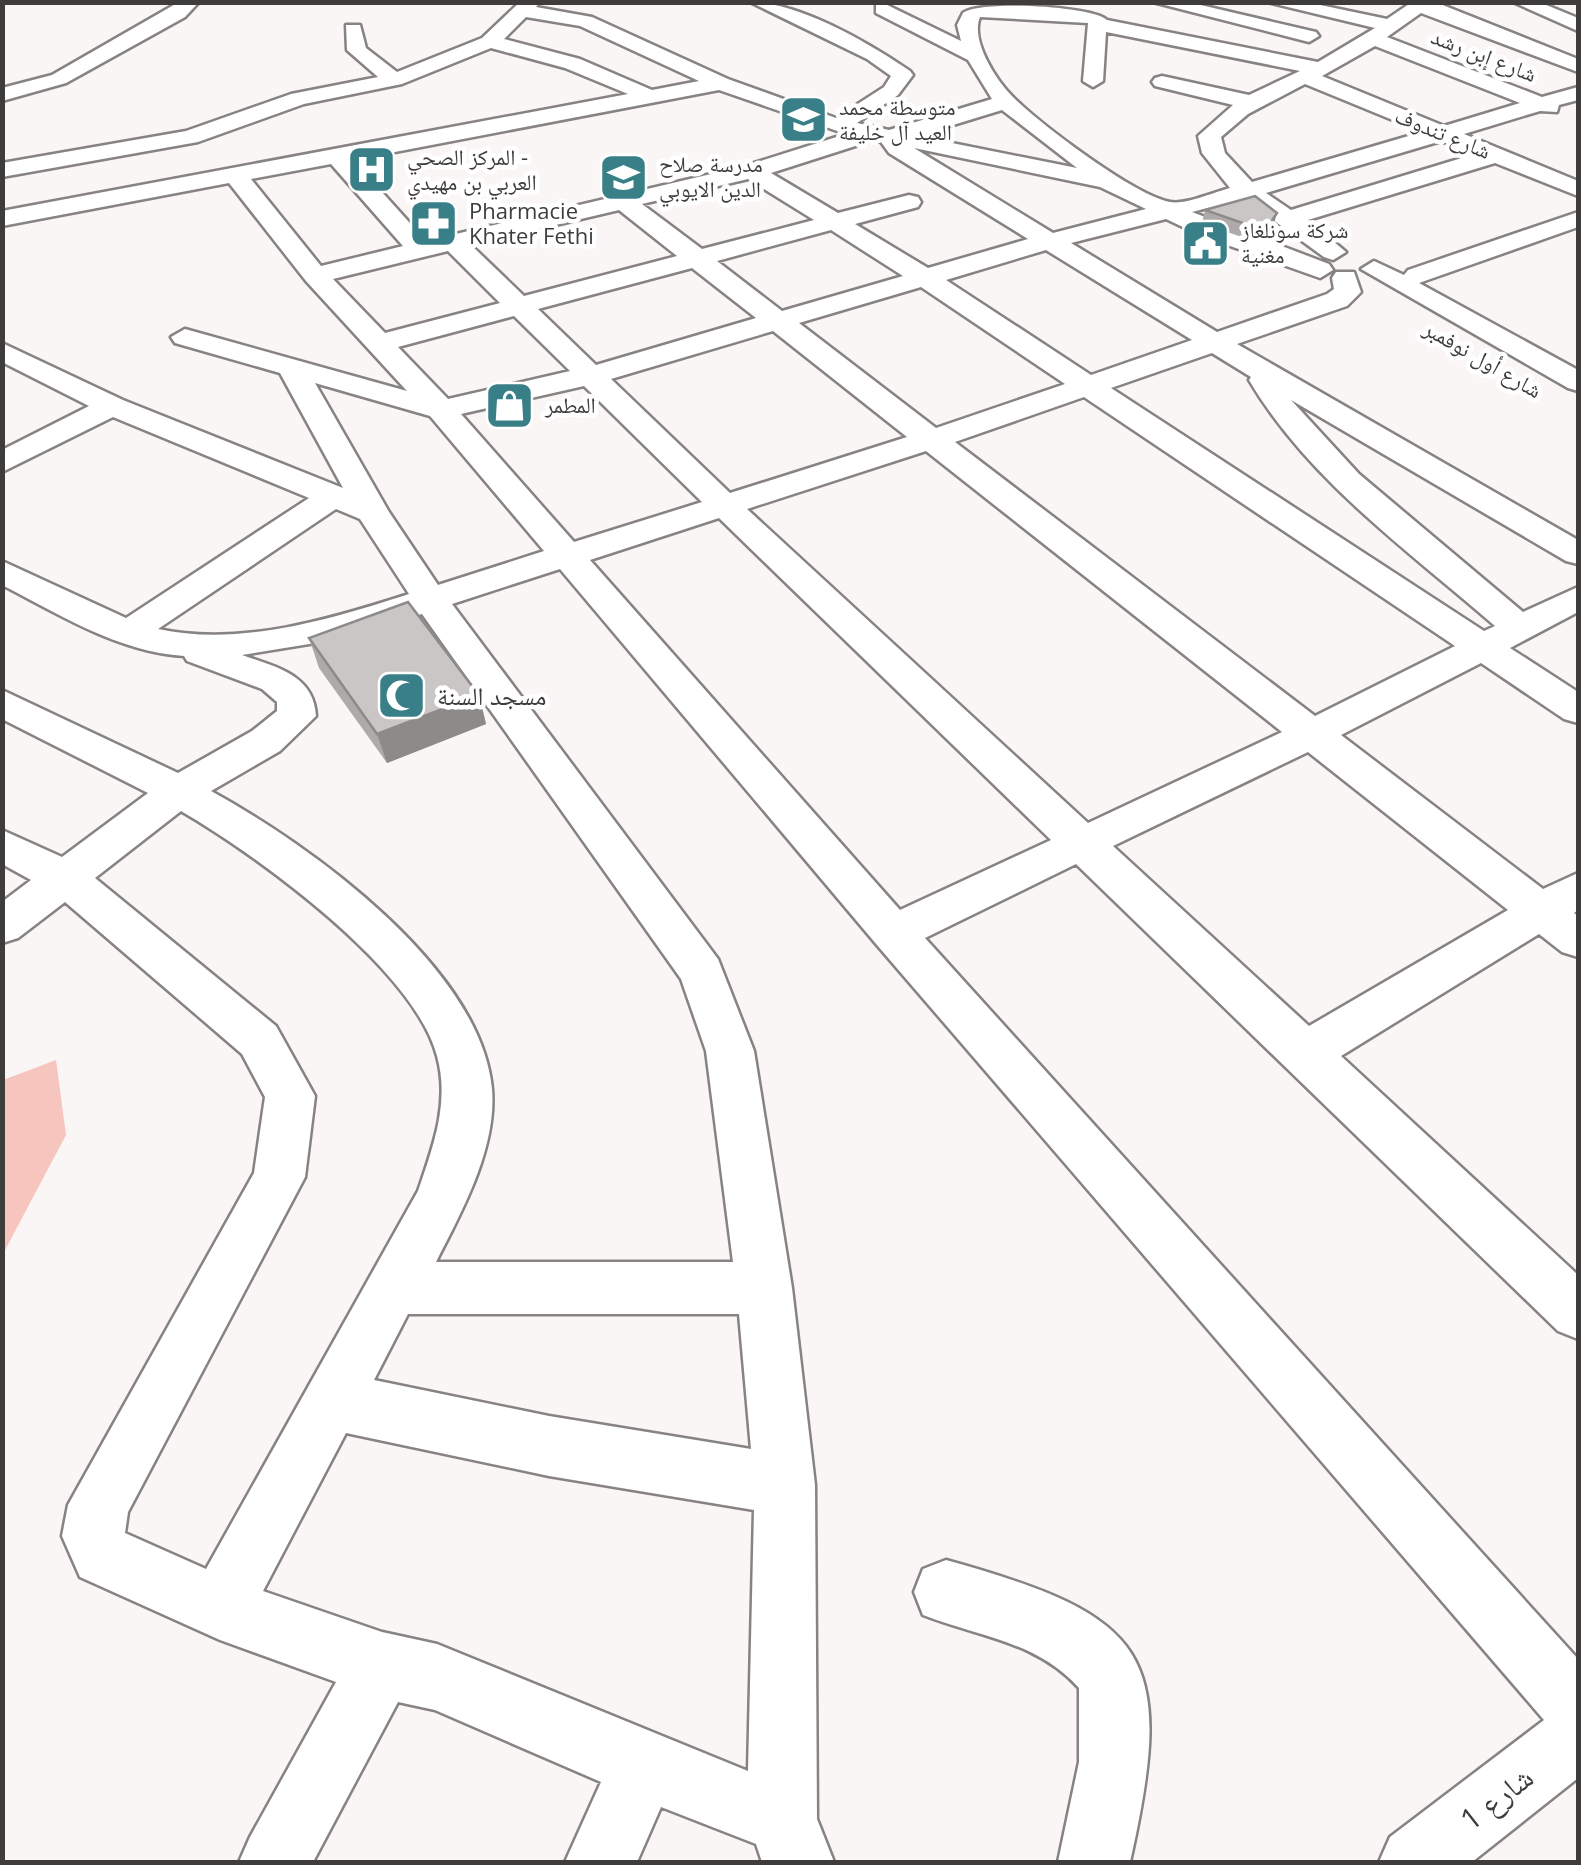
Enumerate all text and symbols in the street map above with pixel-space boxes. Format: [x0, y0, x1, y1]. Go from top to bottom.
street label: شارع إبن رشد [1427, 20, 1541, 89]
place label: متوسطة محمد العيد آل خليفة [839, 91, 955, 146]
school or university icon: متوسطة محمد العيد آل خليفة [778, 94, 830, 146]
street label: شارع تندوف [1391, 99, 1496, 165]
place label: المركز الصحي - العربي بن مهيدي [407, 141, 537, 200]
hospital icon: المركز الصحي - العربي بن مهيدي [346, 144, 398, 196]
place label: مدرسة صلاح الدين الايوبي [659, 148, 763, 207]
school or university icon: مدرسة صلاح الدين الايوبي [598, 151, 650, 203]
place label: Pharmacie Khater Fethi [469, 195, 594, 250]
pharmacy icon: Pharmacie Khater Fethi [408, 198, 460, 250]
place label: شركة سونلغاز مغنية [1240, 214, 1349, 269]
public building icon: شركة سونلغاز مغنية [1180, 217, 1232, 269]
street label: شارع أول نوفمبر [1418, 312, 1548, 404]
shop icon: المطمر [484, 379, 536, 431]
place label: المطمر [544, 389, 596, 419]
mosque icon: مسجد السنة [376, 670, 428, 722]
place label: مسجد السنة [437, 678, 546, 712]
street label: شارع 1 [1451, 1756, 1541, 1839]

